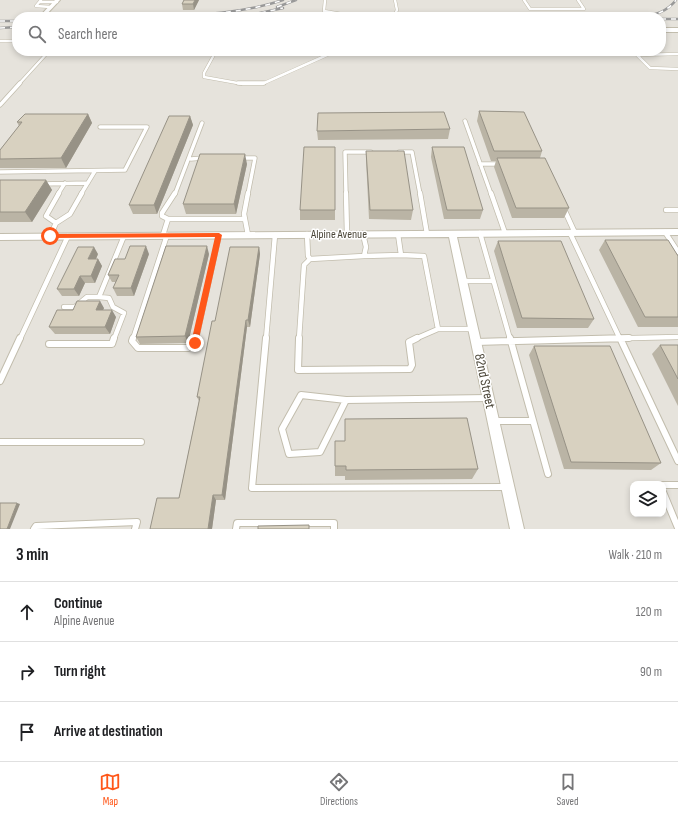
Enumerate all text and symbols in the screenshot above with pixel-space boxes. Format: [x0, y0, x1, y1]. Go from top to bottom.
search box [12, 12, 666, 56]
icon: search [26, 23, 48, 45]
text: Search here [58, 25, 118, 44]
route start [41, 227, 59, 245]
street label: Alpine Avenue [310, 227, 367, 242]
route end [186, 334, 204, 352]
street label: 82nd Street [471, 352, 499, 410]
map controls [630, 481, 666, 517]
button: layers [630, 481, 666, 517]
text: 3 min [16, 545, 49, 565]
text: Walk · 210 m [609, 547, 662, 563]
text: Continue [54, 594, 103, 613]
icon: ahead [16, 601, 38, 623]
text: 120 m [636, 604, 662, 620]
text: Alpine Avenue [54, 613, 115, 629]
icon: right [16, 661, 38, 683]
text: Turn right [54, 662, 106, 681]
text: 90 m [640, 664, 662, 680]
icon: arrive [16, 721, 38, 743]
text: Arrive at destination [54, 722, 163, 741]
tab: Map [99, 771, 121, 808]
tab: Directions [320, 771, 358, 808]
tab: Saved [557, 771, 579, 808]

